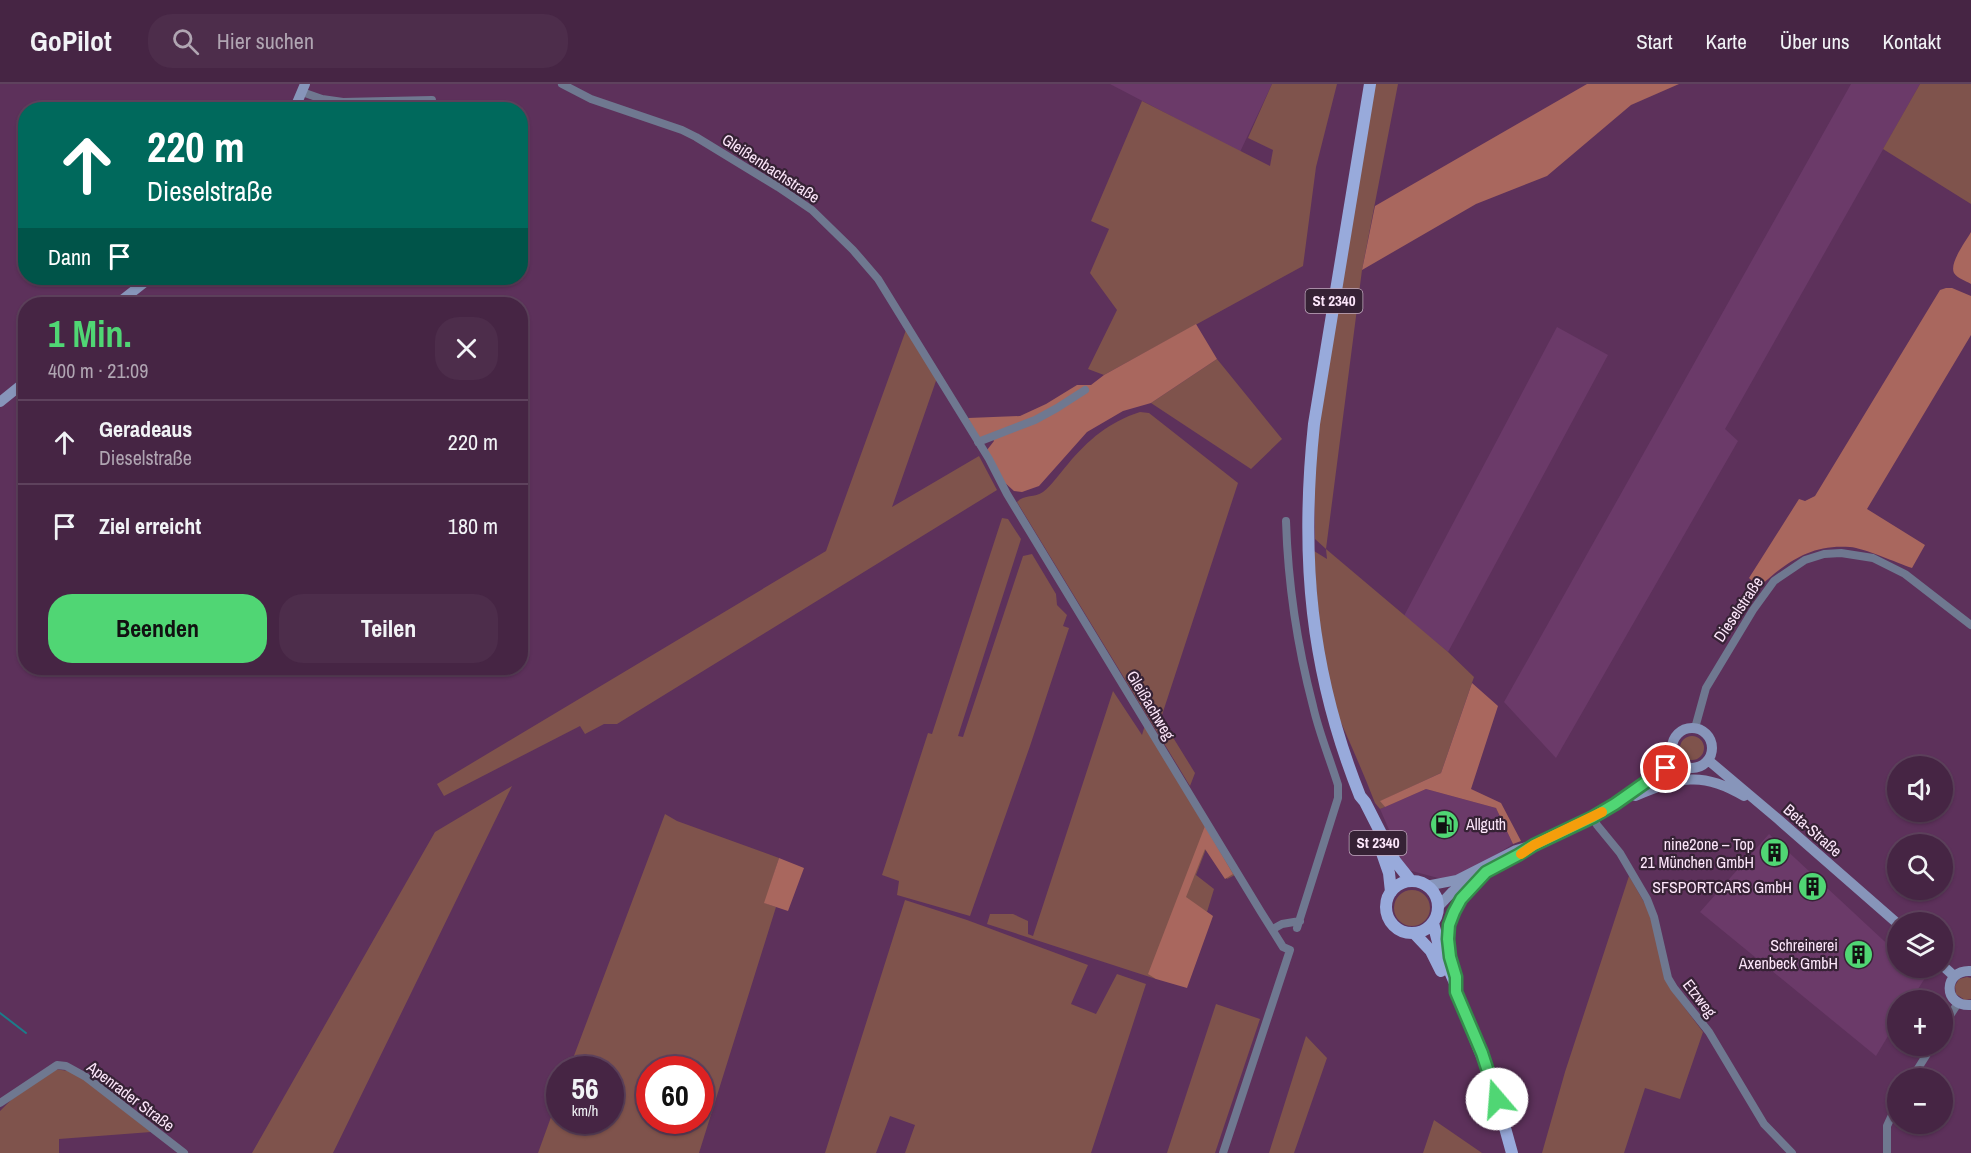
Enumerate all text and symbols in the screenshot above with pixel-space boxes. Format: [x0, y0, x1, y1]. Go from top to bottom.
search box [148, 14, 568, 68]
text: GoPilot [30, 22, 112, 60]
icon: search [169, 25, 202, 58]
text: Hier suchen [217, 26, 314, 56]
text: Start [1636, 27, 1673, 56]
text: Karte [1706, 27, 1747, 56]
text: Über uns [1780, 27, 1850, 56]
text: Kontakt [1883, 27, 1941, 56]
text: 220 m [147, 119, 245, 175]
icon: ahead [48, 126, 126, 204]
street label: Gleißenbachstraße [718, 128, 824, 208]
text: Dieselstraße [147, 173, 273, 209]
icon: arrive [103, 240, 136, 273]
text: Dann [48, 242, 91, 272]
road number: St 2340 [1306, 289, 1362, 313]
text: 1 Min. [48, 310, 132, 358]
button: close [435, 317, 498, 380]
text: 400 m · 21:09 [48, 357, 148, 384]
text: Geradeaus [99, 414, 192, 444]
icon: ahead [48, 426, 81, 459]
text: 220 m [448, 427, 498, 457]
text: Dieselstraße [99, 444, 192, 471]
icon: arrive [48, 510, 81, 543]
text: Ziel erreicht [99, 511, 201, 541]
text: 180 m [448, 511, 498, 541]
street label: Dieselstraße [1708, 572, 1768, 646]
button: Beenden [48, 594, 267, 663]
button: Teilen [279, 594, 498, 663]
street label: Gleißachweg [1122, 666, 1181, 744]
pin [1640, 742, 1691, 793]
icon: arrive [1649, 751, 1682, 784]
map controls [1887, 756, 1953, 1134]
button: sound [1887, 756, 1953, 822]
street label: Beta-Straße [1779, 798, 1847, 862]
fuel station icon: Allguth [1429, 808, 1461, 840]
place label: Allguth [1465, 813, 1506, 835]
road number: St 2340 [1350, 831, 1406, 855]
place label: nine2one – Top 21 München GmbH [1640, 833, 1754, 873]
button: search [1887, 834, 1953, 900]
building icon: nine2one – Top 21 München GmbH [1759, 837, 1791, 869]
building icon: SFSPORTCARS GmbH [1797, 871, 1829, 903]
place label: SFSPORTCARS GmbH [1652, 876, 1792, 898]
button: layers [1887, 912, 1953, 978]
place label: Schreinerei Axenbeck GmbH [1738, 934, 1838, 974]
building icon: Schreinerei Axenbeck GmbH [1843, 938, 1875, 970]
street label: Etzweg [1678, 974, 1722, 1022]
button: + [1887, 990, 1953, 1056]
street label: Apenrader Straße [82, 1055, 179, 1136]
speed limit sign: 60 [636, 1056, 714, 1134]
position arrow [1465, 1067, 1529, 1131]
text: 56 [571, 1068, 599, 1108]
button: − [1887, 1068, 1953, 1134]
text: km/h [572, 1100, 598, 1121]

